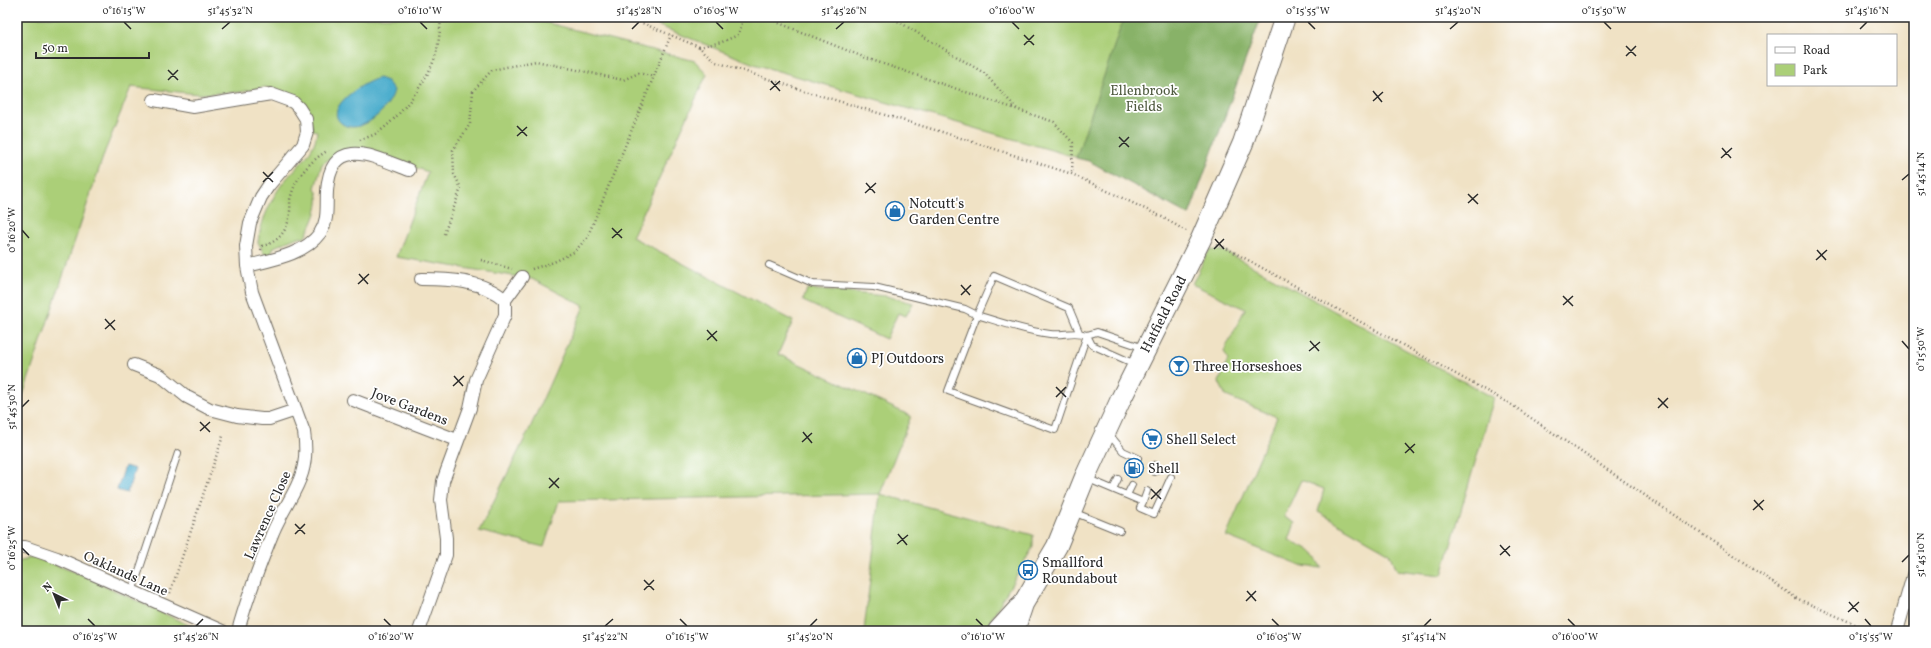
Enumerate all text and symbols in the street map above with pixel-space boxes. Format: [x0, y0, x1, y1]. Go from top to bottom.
text: 0°16'15"W [102, 4, 146, 18]
text: 51°45'32"N [207, 4, 253, 18]
text: 0°16'10"W [398, 4, 442, 18]
text: 51°45'28"N [616, 4, 662, 18]
text: 0°16'05"W [694, 4, 738, 18]
text: 51°45'26"N [821, 4, 867, 18]
text: 0°16'00"W [989, 4, 1035, 18]
text: 0°15'55"W [1286, 4, 1330, 18]
text: 51°45'20"N [1435, 4, 1482, 18]
text: 0°15'50"W [1582, 4, 1626, 18]
text: 51°45'16"N [1845, 4, 1890, 18]
scale bar [36, 34, 149, 60]
legend [1767, 34, 1897, 86]
text: 50 m [42, 41, 68, 57]
text: Road [1803, 43, 1830, 59]
text: Park [1803, 63, 1828, 79]
park label: Ellenbrook Fields [1110, 82, 1178, 117]
text: 51°45'14"N [1914, 151, 1928, 196]
place label: Notcutt's Garden Centre [909, 195, 1000, 230]
shop icon: Notcutt's Garden Centre [884, 200, 906, 222]
text: 0°16'20"W [5, 207, 19, 253]
street label: Hatfield Road [1137, 273, 1192, 356]
text: 0°15'50"W [1914, 327, 1928, 371]
shop icon: PJ Outdoors [846, 347, 868, 369]
place label: PJ Outdoors [871, 350, 944, 369]
bar icon: Three Horseshoes [1168, 355, 1190, 377]
place label: Three Horseshoes [1193, 358, 1302, 377]
text: 51°45'30"N [5, 384, 19, 430]
street label: Jove Gardens [368, 384, 450, 431]
supermarket icon: Shell Select [1141, 428, 1163, 450]
place label: Shell Select [1166, 431, 1236, 450]
fuel station icon: Shell [1123, 457, 1145, 479]
place label: Shell [1148, 460, 1179, 479]
street label: Lawrence Close [240, 468, 297, 563]
text: 0°16'25"W [5, 526, 19, 570]
text: 51°45'10"N [1914, 532, 1928, 577]
street label: Oaklands Lane [80, 547, 171, 602]
place label: Smallford Roundabout [1042, 554, 1118, 589]
bus stop icon: Smallford Roundabout [1017, 559, 1039, 581]
north arrow [34, 574, 74, 614]
text: N [40, 580, 56, 596]
text: 0°16'25"W [73, 630, 117, 644]
text: 51°45'26"N [173, 630, 219, 644]
text: 0°16'20"W [368, 630, 414, 644]
text: 51°45'22"N [582, 630, 628, 644]
text: 0°16'15"W [665, 630, 709, 644]
text: 51°45'20"N [787, 630, 834, 644]
text: 0°16'10"W [961, 630, 1005, 644]
text: 0°16'05"W [1257, 630, 1301, 644]
text: 51°45'14"N [1402, 630, 1447, 644]
text: 0°16'00"W [1552, 630, 1598, 644]
text: 0°15'55"W [1849, 630, 1893, 644]

